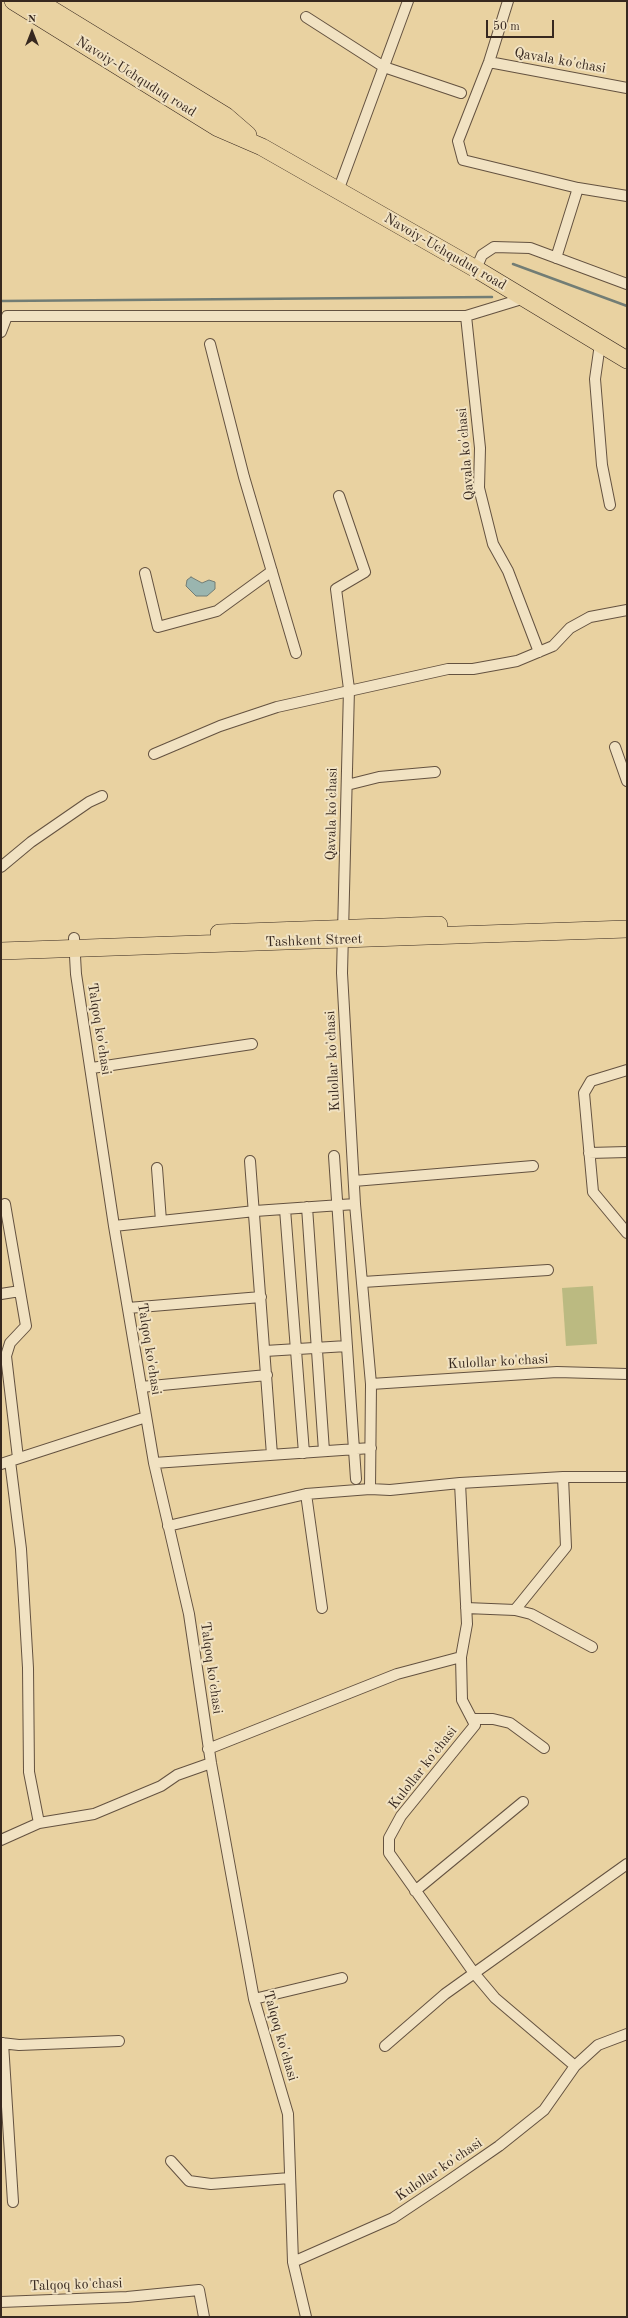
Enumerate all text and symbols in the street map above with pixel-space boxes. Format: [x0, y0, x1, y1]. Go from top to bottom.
north arrow [12, 12, 52, 52]
scale bar [488, 12, 556, 38]
text: N [28, 14, 36, 25]
text: 50 m [493, 21, 520, 33]
street label: Navoiy-Uchquduq road [73, 33, 199, 121]
street label: Qavala ko'chasi [513, 45, 607, 77]
street label: Navoiy-Uchquduq road [381, 210, 509, 294]
street label: Qavala ko'chasi [454, 407, 478, 501]
street label: Qavala ko'chasi [323, 767, 341, 861]
street label: Tashkent Street [265, 931, 363, 951]
street label: Talqoq ko'chasi [83, 982, 115, 1076]
street label: Kulollar ko'chasi [322, 1010, 344, 1112]
street label: Talqoq ko'chasi [133, 1302, 165, 1396]
street label: Kulollar ko'chasi [447, 1351, 549, 1373]
street label: Talqoq ko'chasi [196, 1621, 226, 1715]
street label: Kulollar ko'chasi [385, 1723, 461, 1813]
street label: Talqoq ko'chasi [259, 1989, 301, 2083]
street label: Kulollar ko'chasi [392, 2135, 486, 2205]
street label: Talqoq ko'chasi [29, 2275, 123, 2295]

